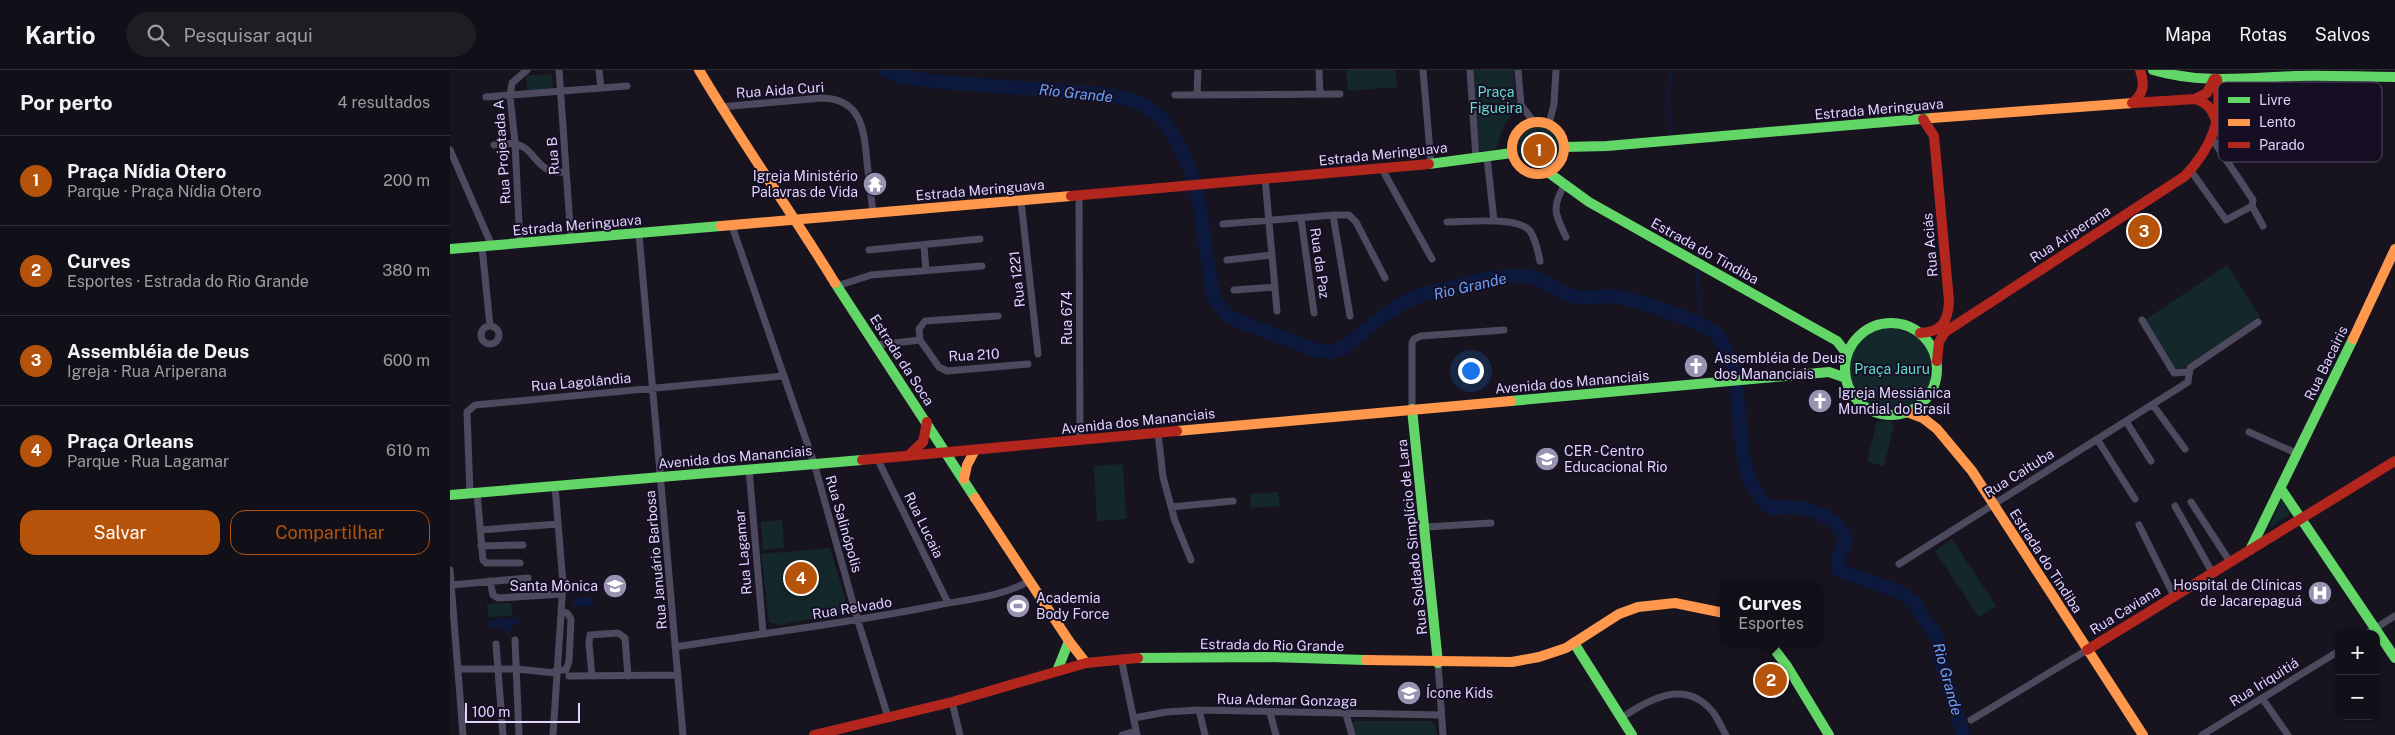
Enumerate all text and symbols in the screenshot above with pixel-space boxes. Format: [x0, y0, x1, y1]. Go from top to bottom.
search box [126, 12, 476, 57]
text: Kartio [25, 21, 96, 49]
icon: search [144, 21, 172, 49]
text: Pesquisar aqui [184, 24, 313, 46]
text: Mapa [2165, 24, 2211, 45]
text: Rotas [2239, 24, 2287, 45]
text: Salvos [2315, 24, 2370, 45]
street label: Rua Aida Curi [735, 79, 825, 101]
water label: Rio Grande [1038, 81, 1114, 105]
legend [2218, 82, 2382, 162]
park label: Praça Figueira [1470, 84, 1522, 116]
text: Por perto [20, 90, 113, 115]
text: Livre [2259, 92, 2291, 108]
text: 4 resultados [338, 93, 430, 112]
street label: Estrada Meringuava [1814, 95, 1944, 123]
street label: Rua Projetada A [490, 99, 514, 205]
text: Lento [2259, 114, 2296, 130]
pin: 1 [1523, 131, 1555, 169]
street label: Rua B [544, 136, 562, 176]
text: Parado [2259, 137, 2305, 153]
street label: Estrada Meringuava [1318, 139, 1448, 169]
text: Praça Nídia Otero [67, 160, 226, 182]
place label: Igreja Ministério Palavras de Vida [751, 168, 858, 200]
text: 1 [33, 171, 39, 190]
text: 200 m [383, 171, 430, 190]
temple icon: Igreja Ministério Palavras de Vida [862, 171, 888, 197]
street label: Estrada Meringuava [915, 176, 1045, 204]
text: Parque · Praça Nídia Otero [67, 182, 262, 201]
street label: Rua Ariperana [2027, 202, 2113, 266]
street label: Estrada Meringuava [512, 211, 642, 239]
street label: Rua Aciás [1919, 212, 1941, 278]
pin: 3 [2128, 212, 2160, 250]
street label: Estrada do Tindiba [1648, 215, 1762, 287]
street label: Rua da Paz [1307, 227, 1333, 300]
text: Curves [67, 250, 131, 272]
street label: Rua 1221 [1006, 250, 1028, 308]
text: 2 [31, 261, 41, 280]
text: 380 m [382, 261, 430, 280]
water label: Rio Grande [1432, 269, 1508, 303]
text: Esportes · Estrada do Rio Grande [67, 272, 309, 291]
street label: Rua 674 [1059, 291, 1075, 345]
street label: Estrada da Soca [867, 312, 937, 408]
street label: Rua Bacairis [2301, 323, 2351, 403]
text: Assembléia de Deus [67, 340, 249, 362]
street label: Rua 210 [948, 346, 1000, 364]
place label: Assembléia de Deus dos Mananciais [1714, 350, 1845, 382]
text: 3 [31, 351, 41, 370]
text: 600 m [383, 351, 430, 370]
church icon: Assembléia de Deus dos Mananciais [1683, 353, 1709, 379]
your location [1458, 358, 1484, 384]
park label: Praça Jauru [1854, 361, 1930, 377]
text: Igreja · Rua Ariperana [67, 362, 227, 381]
street label: Avenida dos Mananciais [1494, 367, 1650, 397]
street label: Rua Lagolândia [530, 370, 632, 394]
place label: Igreja Messiânica Mundial do Brasil [1838, 385, 1951, 417]
church icon: Igreja Messiânica Mundial do Brasil [1807, 388, 1833, 414]
street label: Avenida dos Mananciais [1060, 405, 1216, 437]
text: Praça Orleans [67, 430, 194, 452]
street label: Rua Soldado Simplício de Lara [1394, 438, 1430, 636]
text: 4 [31, 441, 41, 460]
text: 610 m [386, 441, 430, 460]
street label: Avenida dos Mananciais [657, 442, 813, 472]
place label: CER - Centro Educacional Rio [1564, 443, 1668, 475]
street label: Rua Caituba [1981, 445, 2057, 501]
school or university icon: CER - Centro Educacional Rio [1534, 446, 1560, 472]
text: Parque · Rua Lagamar [67, 452, 229, 471]
street label: Rua Salinópolis [822, 474, 866, 574]
street label: Rua Lucaia [901, 489, 947, 561]
street label: Rua Januário Barbosa [642, 490, 670, 630]
street label: Estrada do Tindiba [2006, 506, 2086, 616]
street label: Rua Lagamar [731, 509, 755, 595]
button: Salvar [20, 510, 220, 555]
button: Compartilhar [230, 510, 430, 555]
pin: 4 [785, 559, 817, 597]
school or university icon: Santa Mônica [602, 573, 628, 599]
place label: Hospital de Clínicas de Jacarepaguá [2173, 577, 2302, 609]
place label: Santa Mônica [510, 578, 598, 594]
popup [1720, 580, 1822, 645]
hospital icon: Hospital de Clínicas de Jacarepaguá [2307, 580, 2333, 606]
street label: Rua Caviana [2087, 582, 2163, 638]
place label: Academia Body Force [1036, 590, 1109, 622]
text: Curves [1738, 592, 1802, 614]
sports icon: Academia Body Force [1005, 593, 1031, 619]
street label: Rua Relvado [811, 594, 893, 622]
text: Esportes [1738, 614, 1804, 633]
map controls [2335, 630, 2380, 720]
button: + [2335, 630, 2380, 675]
street label: Estrada do Rio Grande [1200, 636, 1344, 654]
water label: Rio Grande [1930, 641, 1966, 717]
street label: Rua Iriquitiá [2227, 654, 2301, 710]
pin: 2 [1755, 661, 1787, 699]
button: − [2335, 675, 2380, 720]
school or university icon: Ícone Kids [1396, 680, 1422, 706]
place label: Ícone Kids [1426, 684, 1493, 701]
street label: Rua Ademar Gonzaga [1217, 691, 1357, 709]
scale bar [465, 700, 580, 723]
text: 100 m [472, 704, 510, 720]

